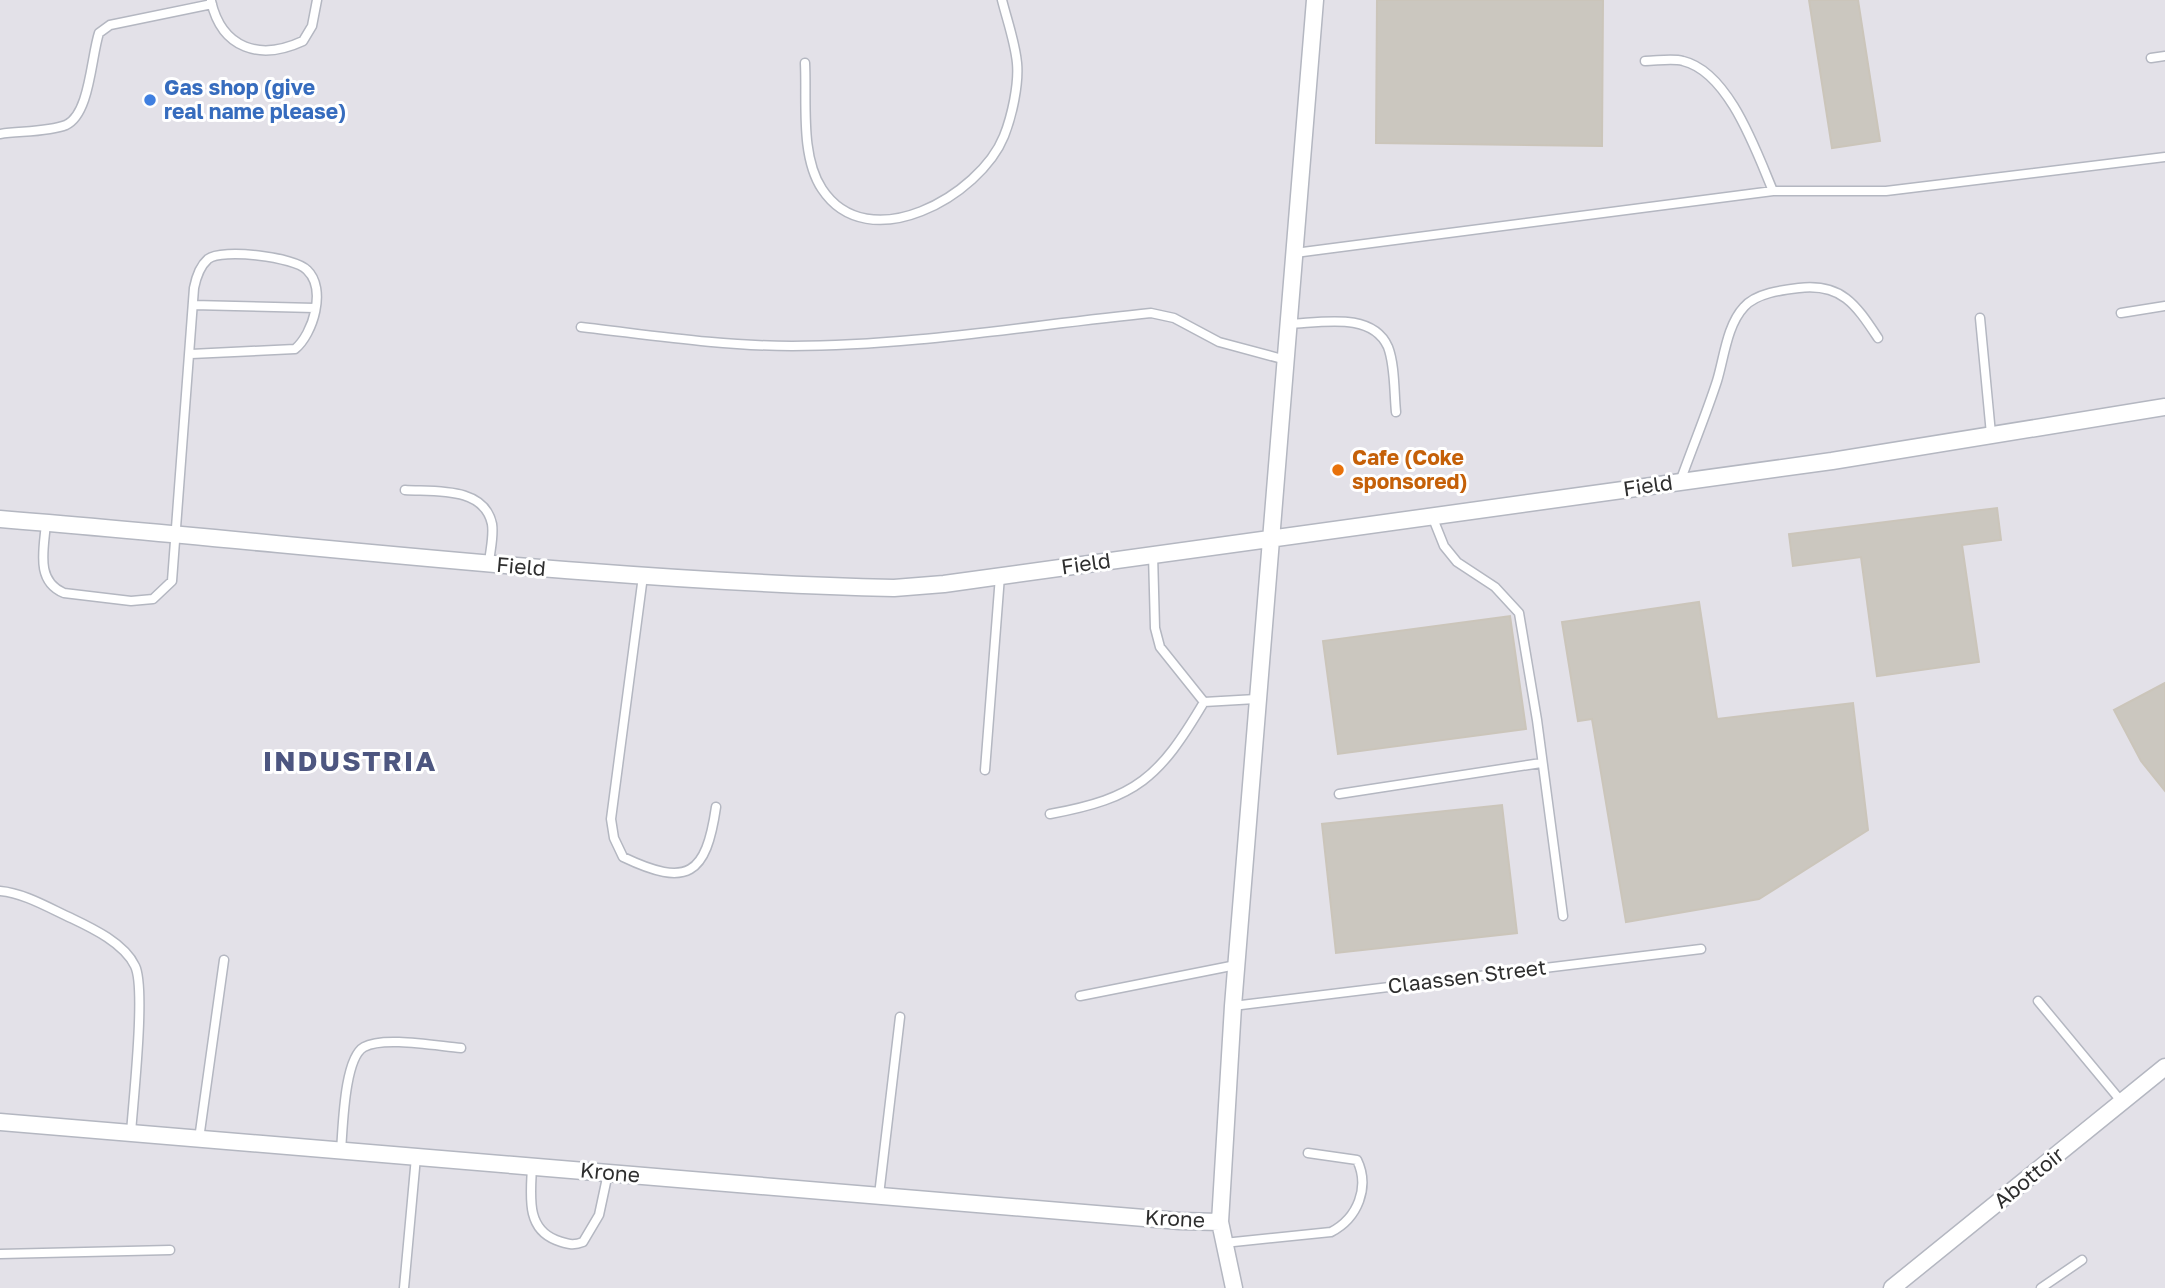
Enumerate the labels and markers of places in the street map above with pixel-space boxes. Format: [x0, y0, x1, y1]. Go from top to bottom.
place label: Gas shop (give real name please) [164, 74, 346, 124]
marker: Gas shop (give real name please) [142, 92, 158, 108]
place label: Cafe (Coke sponsored) [1352, 444, 1468, 494]
marker: Cafe (Coke sponsored) [1330, 462, 1346, 478]

